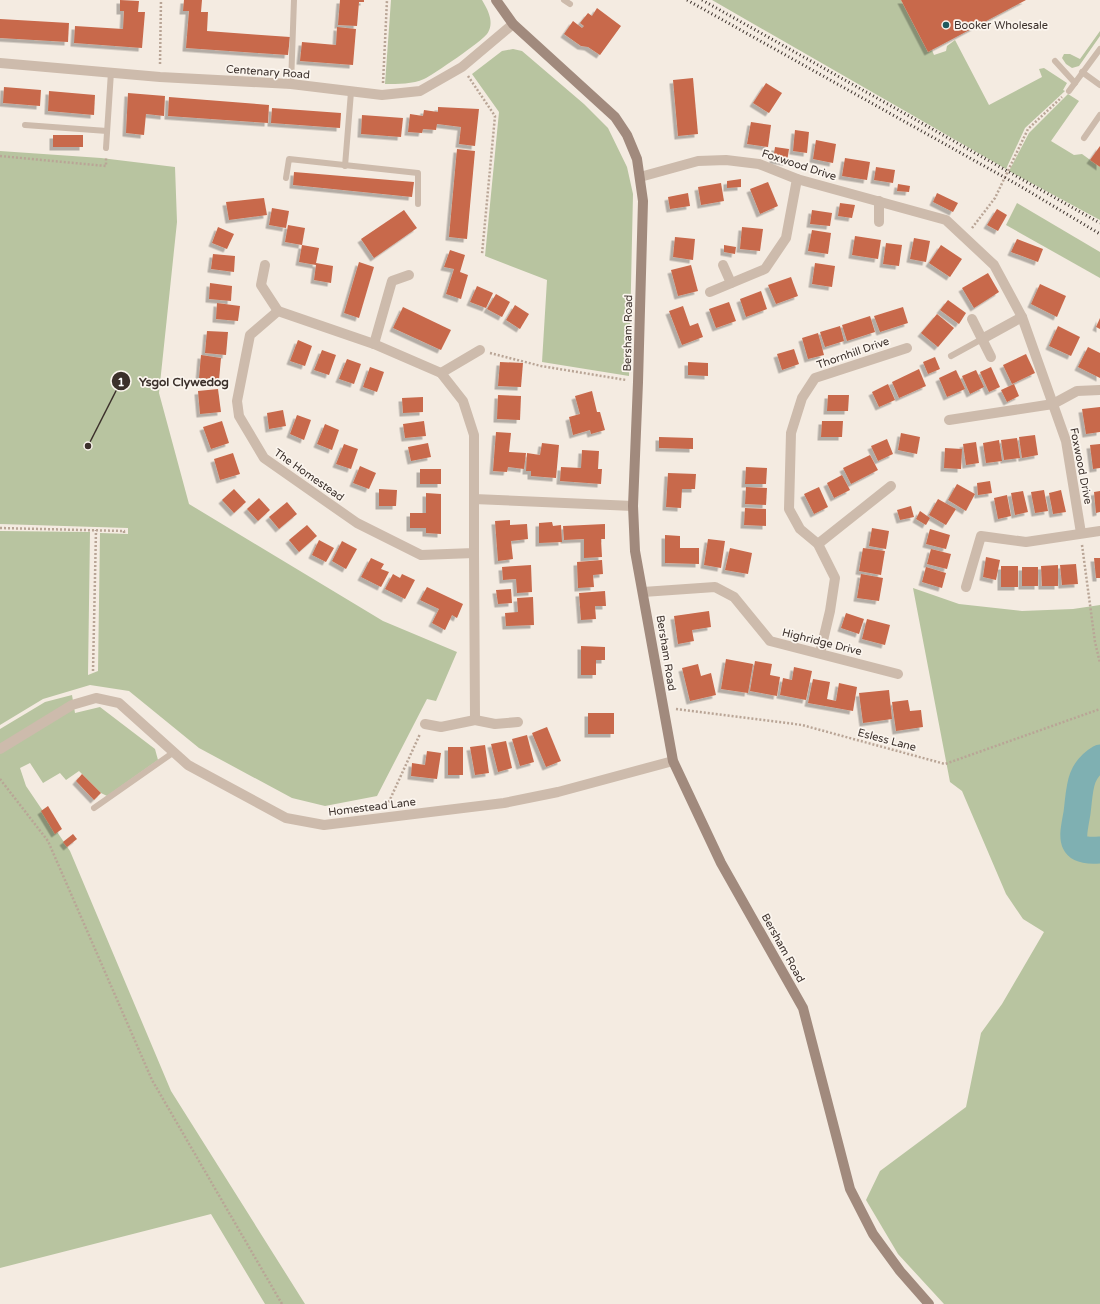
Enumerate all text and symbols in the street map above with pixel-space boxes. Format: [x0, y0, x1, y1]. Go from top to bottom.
place label: Booker Wholesale [954, 19, 1048, 32]
marker: Booker Wholesale [941, 20, 951, 30]
street label: Centenary Road [226, 63, 310, 81]
street label: Foxwood Drive [760, 147, 838, 183]
street label: Bersham Road [621, 294, 635, 371]
street label: Thornhill Drive [815, 335, 891, 371]
callout: Ysgol Clywedog [111, 369, 237, 393]
text: 1 [117, 375, 125, 389]
text: Ysgol Clywedog [139, 375, 229, 390]
street label: Foxwood Drive [1067, 427, 1095, 505]
street label: The Homestead [272, 446, 346, 504]
street label: Bersham Road [654, 614, 678, 692]
street label: Highridge Drive [781, 626, 863, 658]
street label: Esless Lane [856, 726, 918, 754]
street label: Homestead Lane [327, 795, 417, 819]
street label: Bersham Road [759, 911, 807, 985]

